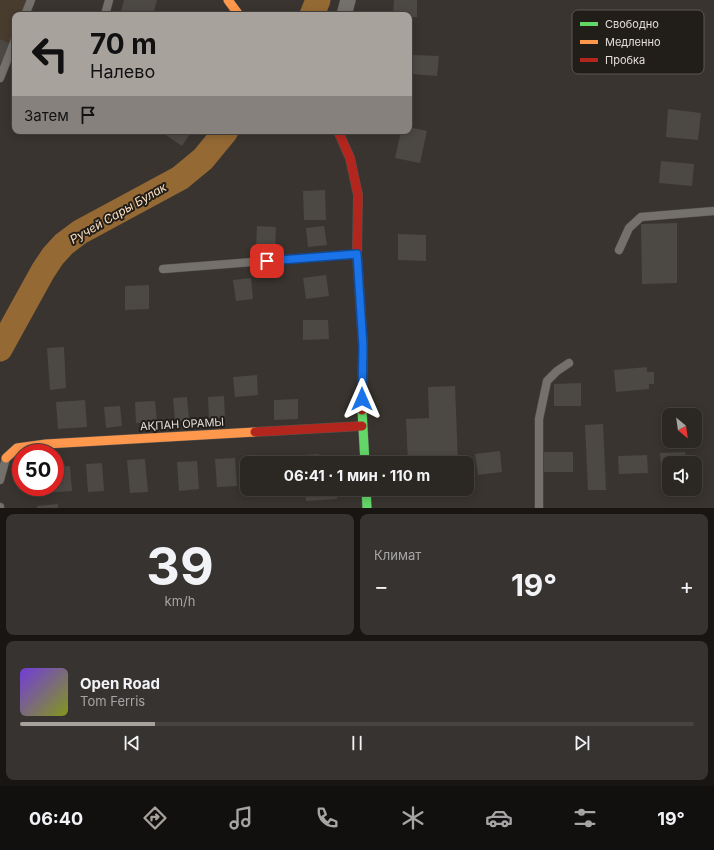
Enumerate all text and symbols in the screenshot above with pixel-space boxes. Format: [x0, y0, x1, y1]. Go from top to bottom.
legend [572, 10, 704, 74]
text: Свободно [605, 17, 659, 31]
text: 70 m [90, 27, 157, 61]
icon: left [24, 28, 76, 80]
text: Медленно [605, 35, 661, 49]
text: Пробка [605, 53, 645, 67]
text: Налево [90, 61, 155, 82]
icon: arrive [77, 104, 99, 126]
text: Затем [24, 106, 69, 125]
water label: Ручей Сары Булак [67, 179, 169, 247]
pin [250, 244, 284, 278]
icon: arrive [256, 250, 278, 272]
position arrow [341, 378, 383, 420]
north arrow [662, 408, 702, 448]
map controls [662, 408, 702, 496]
street label: АҚПАН ОРАМЫ [140, 415, 224, 433]
speed limit sign: 50 [12, 444, 64, 496]
button: sound [662, 456, 702, 496]
text: 06:41 · 1 мин · 110 m [284, 466, 430, 485]
text: 39 [146, 535, 214, 598]
text: Климат [374, 547, 421, 563]
text: 19° [511, 567, 557, 603]
text: − [374, 573, 389, 599]
text: + [679, 573, 694, 599]
text: km/h [165, 593, 195, 609]
text: Open Road [80, 674, 160, 693]
text: Tom Ferris [80, 693, 145, 709]
icon: previous [121, 732, 143, 754]
icon: pause [346, 732, 368, 754]
icon: next [571, 732, 593, 754]
icon: directions [141, 804, 169, 832]
icon: music [227, 804, 255, 832]
icon: phone [313, 804, 341, 832]
icon: climate [399, 804, 427, 832]
icon: car [485, 804, 513, 832]
icon: filters [571, 804, 599, 832]
text: 06:40 [29, 808, 83, 829]
text: 19° [657, 808, 685, 829]

